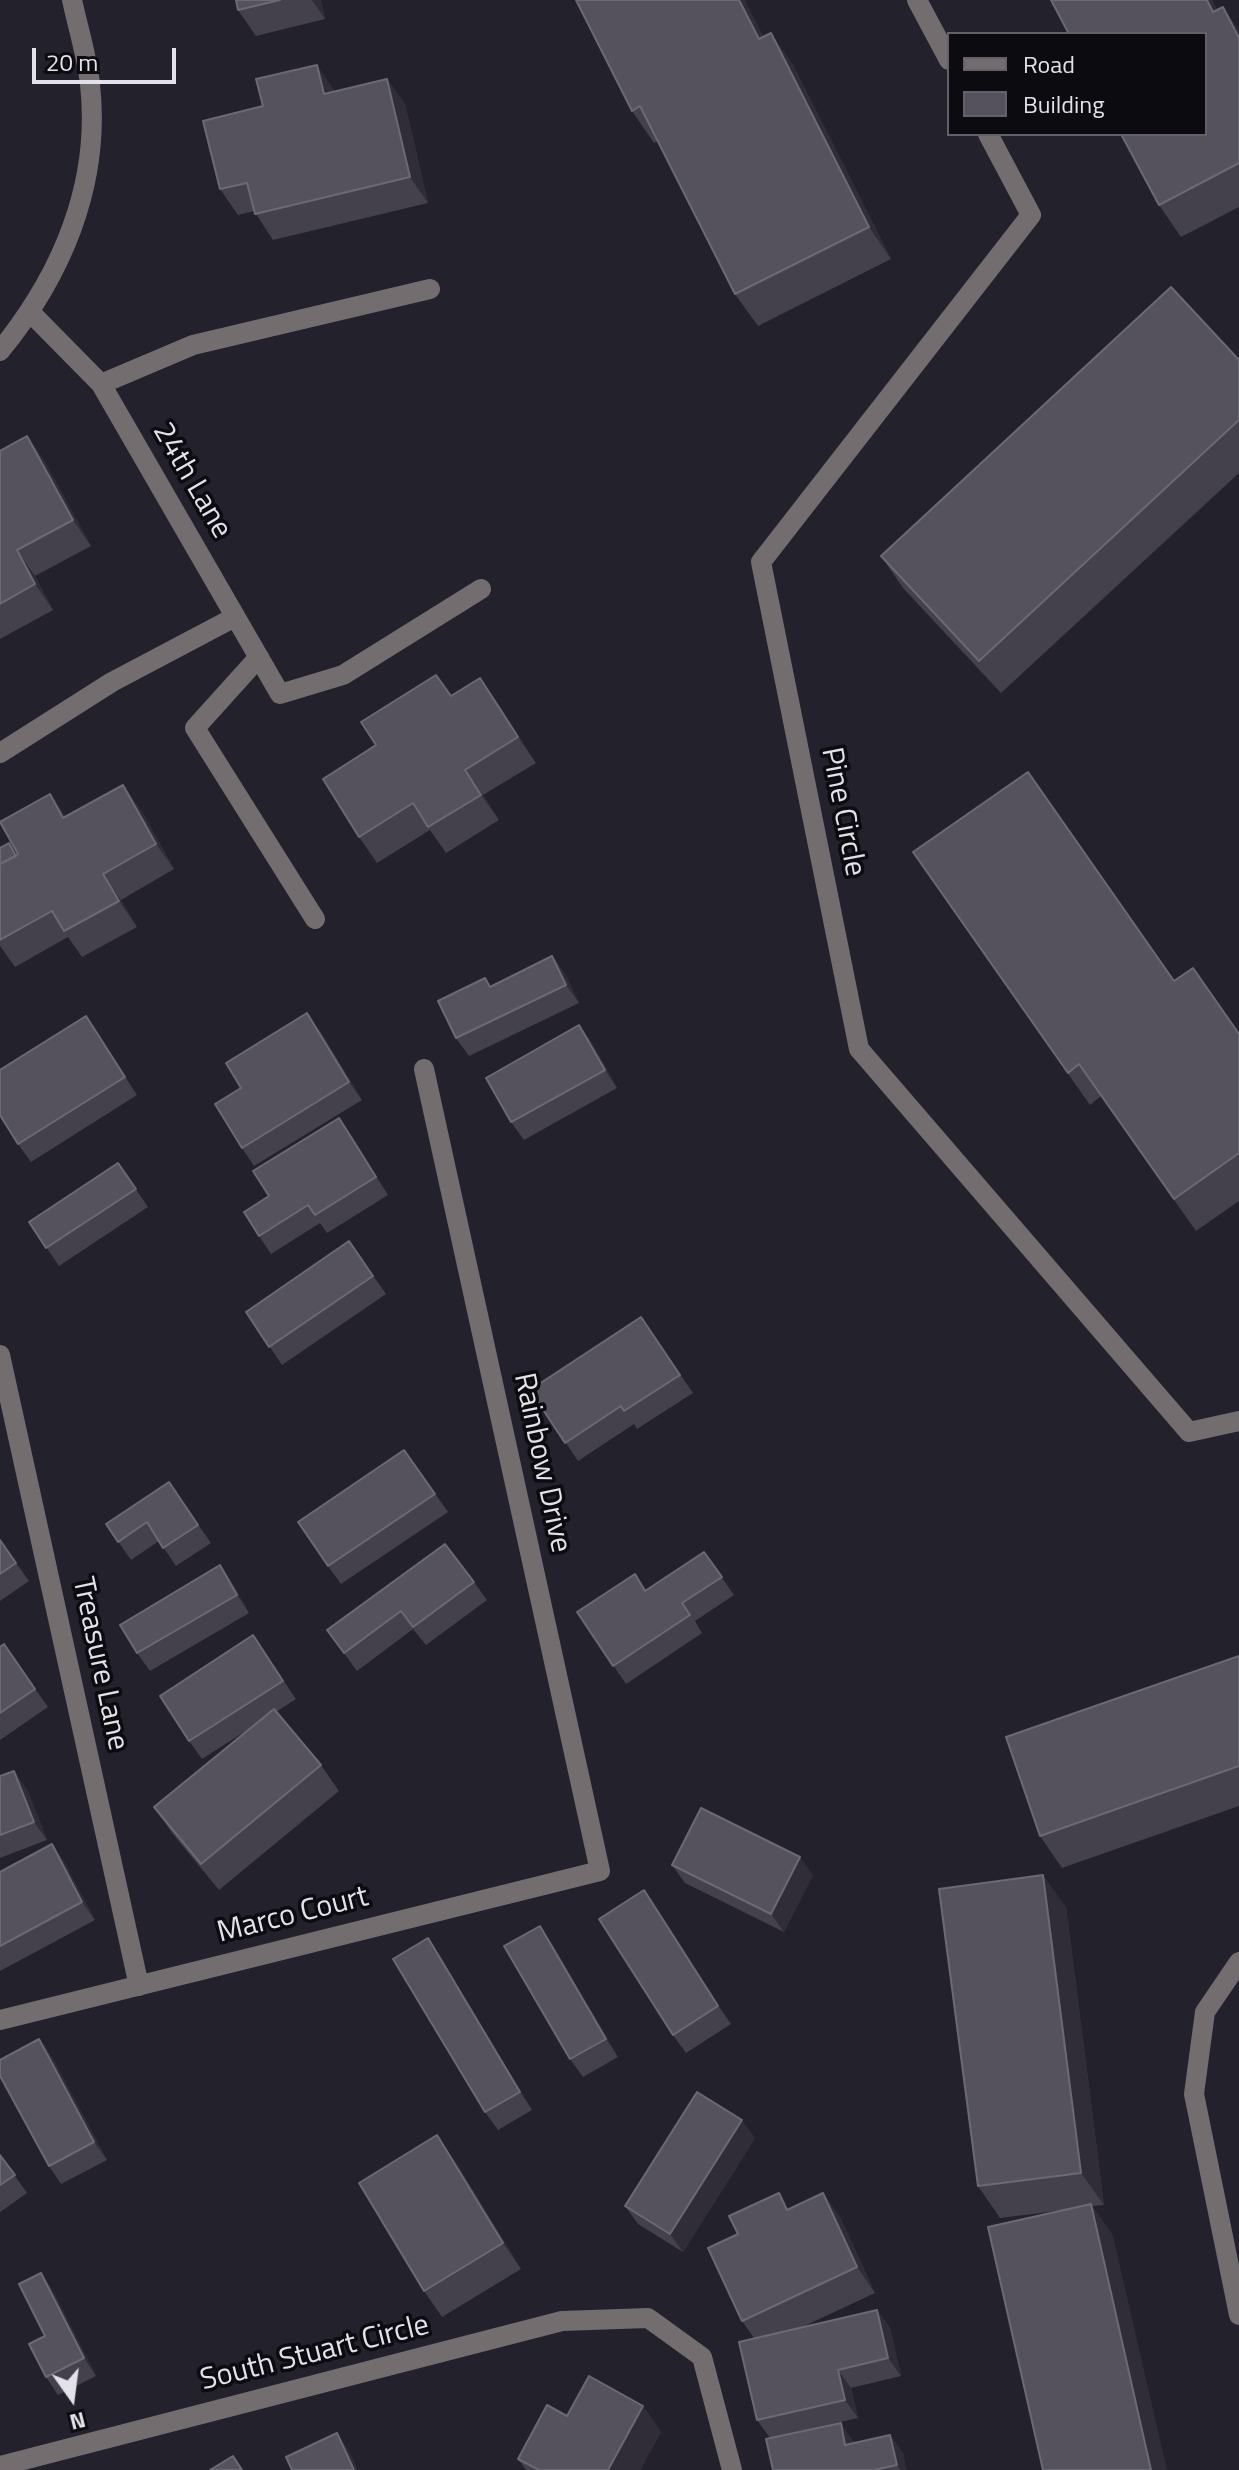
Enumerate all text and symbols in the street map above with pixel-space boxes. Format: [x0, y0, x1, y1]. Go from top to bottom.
scale bar [36, 32, 180, 82]
legend [947, 32, 1207, 136]
text: 20 m [46, 44, 98, 80]
text: Road [1023, 46, 1075, 82]
text: Building [1023, 86, 1105, 122]
street label: 24th Lane [144, 417, 238, 545]
street label: Pine Circle [812, 745, 872, 879]
street label: Rainbow Drive [504, 1370, 578, 1556]
street label: Treasure Lane [63, 1574, 135, 1754]
street label: Marco Court [214, 1880, 372, 1952]
street label: South Stuart Circle [197, 2308, 433, 2400]
north arrow [32, 2358, 112, 2438]
text: N [66, 2403, 89, 2440]

